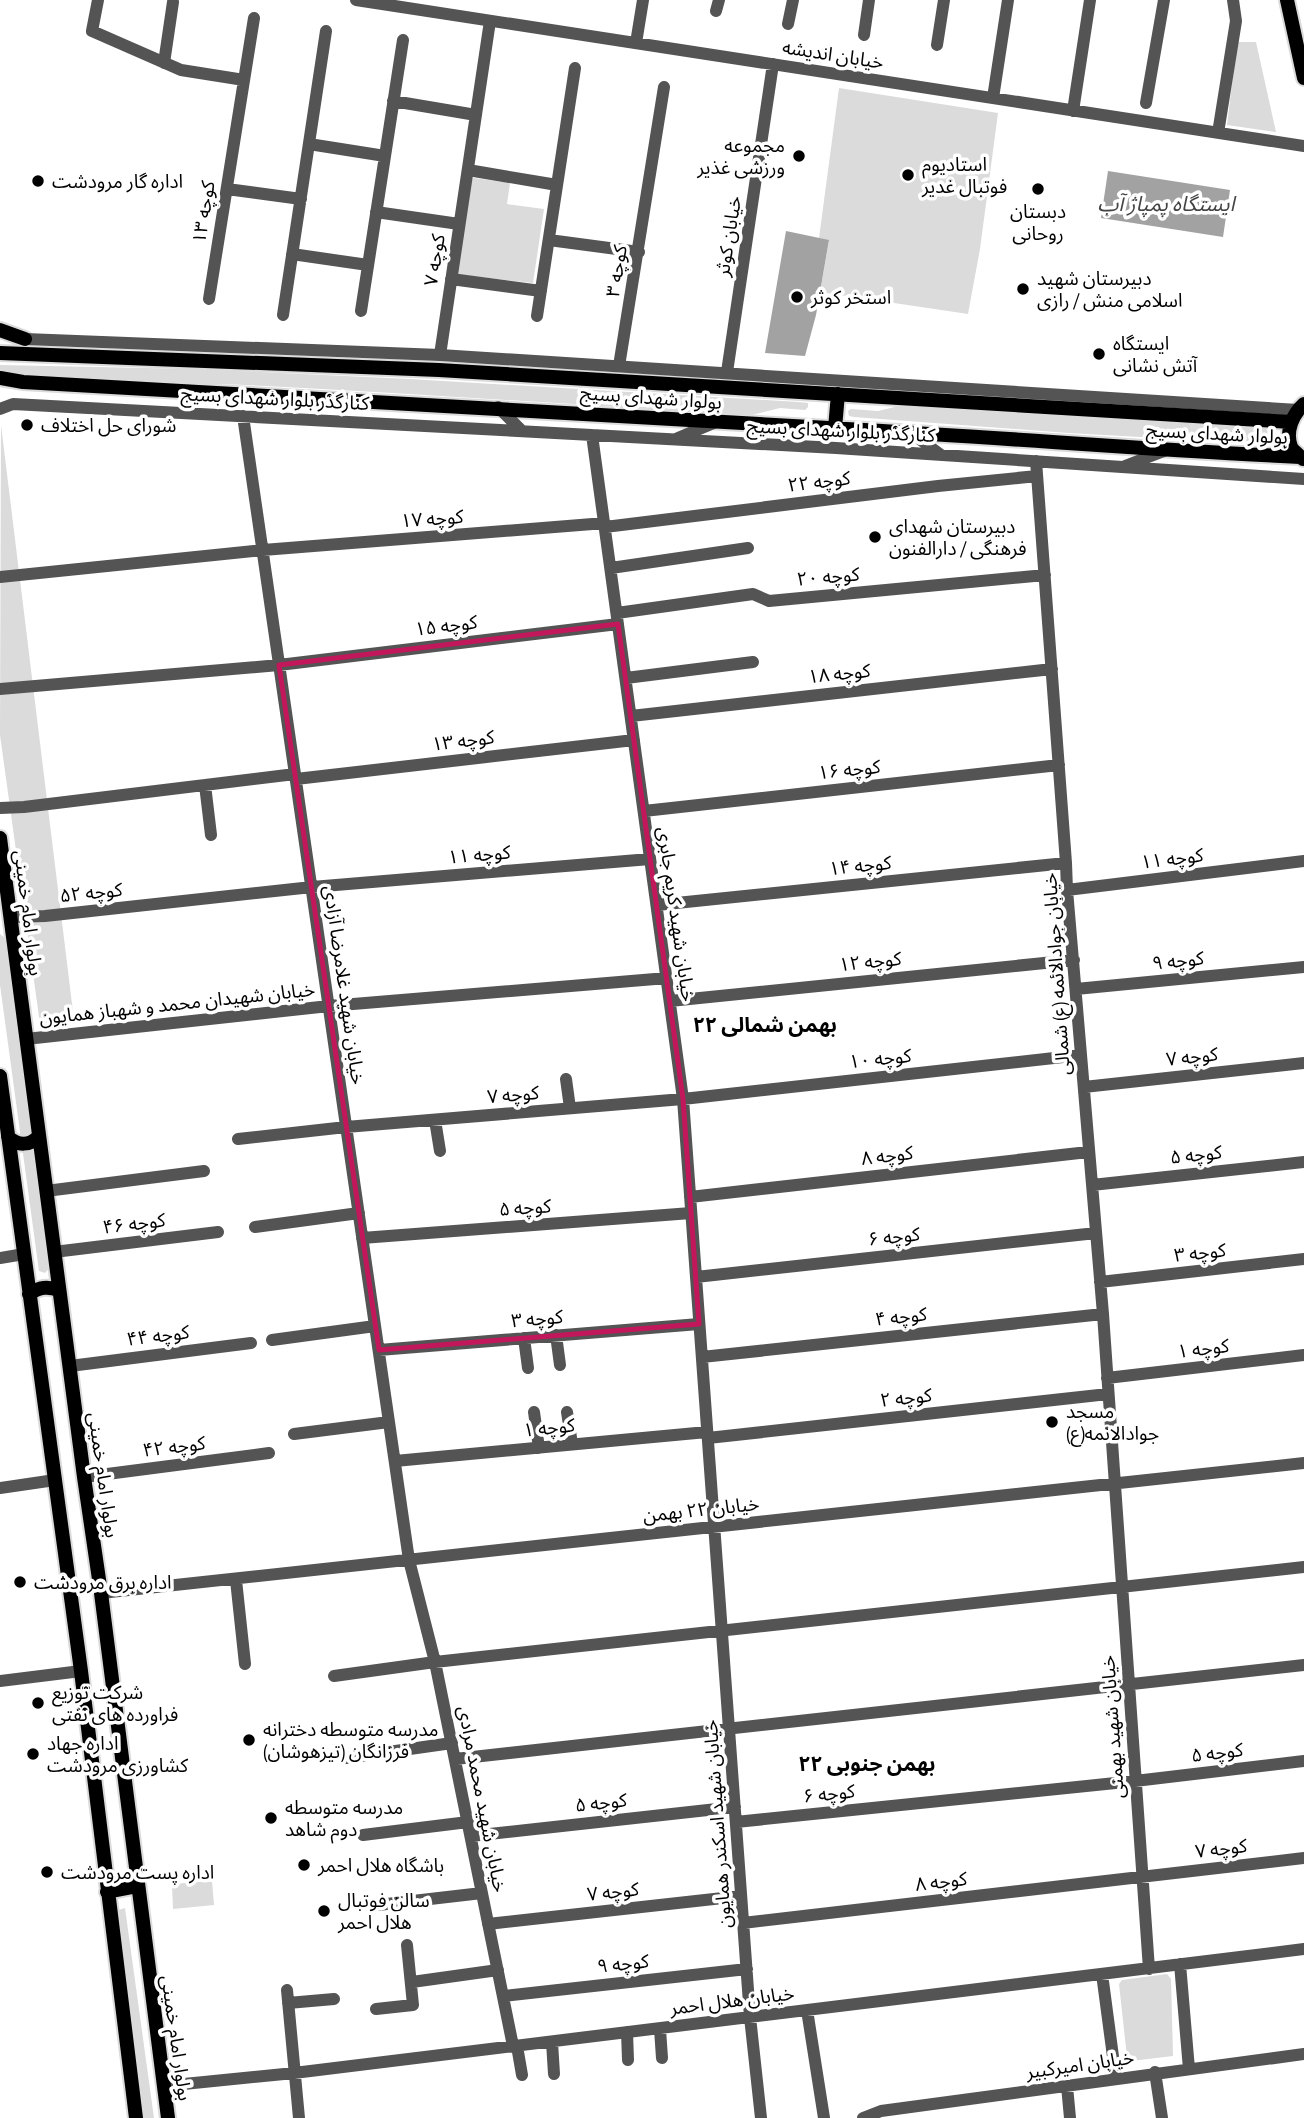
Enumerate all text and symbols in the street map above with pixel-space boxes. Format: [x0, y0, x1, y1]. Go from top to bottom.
street label: خیابان اندیشه [781, 34, 885, 74]
place label: مجموعه ورزشی غذیر [696, 133, 785, 179]
marker: مجموعه ورزشی غذیر [791, 148, 807, 164]
place label: استادیوم فوتبال غدیر [921, 152, 1007, 198]
marker: استادیوم فوتبال غدیر [900, 167, 916, 183]
place label: اداره گار مرودشت [52, 169, 183, 193]
marker: اداره گار مرودشت [30, 173, 46, 189]
street label: کوچه ۱۳ [186, 178, 221, 245]
marker: دبستان روحانی [1030, 181, 1046, 197]
water label: ایستگاه پمپاژ آب [1097, 190, 1236, 218]
street label: خیابان کوثر [710, 194, 746, 279]
place label: دبستان روحانی [1010, 199, 1066, 245]
street label: کوچه ۷ [418, 231, 451, 288]
street label: کوچه ۳ [600, 242, 633, 299]
place label: دبیرستان شهید اسلامی منش / رازی [1037, 266, 1182, 312]
marker: دبیرستان شهید اسلامی منش / رازی [1015, 281, 1031, 297]
place label: استخر کوثر [810, 285, 891, 309]
marker: استخر کوثر [789, 289, 805, 305]
place label: ایستگاه آتش نشانی [1113, 331, 1199, 377]
marker: ایستگاه آتش نشانی [1091, 346, 1107, 362]
street label: بولوار شهدای بسیج [579, 380, 723, 417]
street label: کنارگذر بلوار شهدای بسیج [180, 381, 371, 418]
place label: شورای حل اختلاف [41, 413, 176, 437]
street label: کنارگذر بلوار شهدای بسیج [746, 413, 937, 450]
marker: شورای حل اختلاف [19, 417, 35, 433]
street label: بولوار شهدای بسیج [1145, 417, 1288, 452]
street label: کوچه ۲۲ [786, 465, 853, 498]
street label: کوچه ۱۷ [400, 504, 466, 533]
place label: دبیرستان شهدای فرهنگی / دارالفنون [889, 514, 1026, 560]
marker: دبیرستان شهدای فرهنگی / دارالفنون [867, 529, 883, 545]
street label: کوچه ۲۰ [796, 561, 862, 592]
street label: کوچه ۱۵ [413, 609, 480, 642]
street label: کوچه ۱۸ [806, 658, 873, 689]
street label: کوچه ۱۳ [430, 724, 497, 757]
street label: کوچه ۱۶ [816, 754, 883, 785]
street label: خیابان شهید کریم جابری [650, 825, 701, 1003]
street label: کوچه ۱۱ [447, 839, 513, 870]
street label: کوچه ۱۱ [1139, 842, 1206, 875]
street label: بولوار امام خمینی [6, 849, 49, 978]
street label: کوچه ۱۴ [827, 850, 894, 881]
street label: خیابان جوادالائمه (ع) شمالی [1037, 872, 1077, 1076]
street label: کوچه ۵۲ [58, 877, 125, 908]
street label: خیابان شهید غلامرضا آزادی [319, 884, 371, 1086]
street label: کوچه ۹ [1151, 945, 1206, 976]
street label: کوچه ۱۲ [837, 946, 904, 977]
street label: خیابان شهیدان محمد و شهباز همایون [38, 977, 316, 1029]
district label: ۲۲ بهمن شمالی [693, 1011, 837, 1038]
street label: کوچه ۷ [1165, 1041, 1220, 1072]
street label: کوچه ۱۰ [847, 1043, 914, 1074]
street label: کوچه ۷ [486, 1080, 541, 1109]
street label: کوچه ۵ [1169, 1139, 1224, 1170]
street label: کوچه ۸ [860, 1140, 916, 1171]
street label: کوچه ۵ [498, 1193, 553, 1222]
street label: کوچه ۴۶ [101, 1207, 168, 1240]
street label: کوچه ۶ [867, 1221, 922, 1252]
street label: کوچه ۳ [1173, 1237, 1228, 1268]
street label: کوچه ۴ [874, 1301, 929, 1332]
street label: کوچه ۳ [510, 1304, 565, 1333]
street label: کوچه ۴۴ [125, 1319, 192, 1352]
street label: کوچه ۱ [1176, 1333, 1232, 1364]
street label: کوچه ۲ [879, 1382, 934, 1413]
place label: مسجد جوادالانمه(ع) [1066, 1399, 1159, 1447]
street label: بولوار امام خمینی [80, 1411, 125, 1540]
street label: کوچه ۱ [522, 1412, 577, 1443]
marker: مسجد جوادالانمه(ع) [1044, 1414, 1060, 1430]
street label: کوچه ۴۲ [141, 1430, 208, 1463]
street label: خیابان ۲۲ بهمن [642, 1491, 760, 1527]
place label: اداره برق مرودشت [34, 1570, 172, 1594]
marker: اداره برق مرودشت [12, 1574, 28, 1590]
street label: خیابان شهید بهمنی [1095, 1655, 1129, 1799]
place label: شرکت توزیع فراورده های نفتی [52, 1680, 178, 1726]
marker: شرکت توزیع فراورده های نفتی [30, 1695, 46, 1711]
street label: خیابان شهید محمد مرادی [453, 1704, 513, 1894]
place label: مدرسه متوسطه دخترانه فرزانگان (تیزهوشان) [263, 1717, 439, 1763]
street label: خیابان شهید اسکندر همایون [698, 1719, 736, 1929]
place label: اداره جهاد کشاورزی مرودشت [47, 1731, 189, 1777]
marker: مدرسه متوسطه دخترانه فرزانگان (تیزهوشان) [241, 1732, 257, 1748]
street label: کوچه ۵ [1190, 1737, 1246, 1768]
marker: اداره جهاد کشاورزی مرودشت [25, 1746, 41, 1762]
district label: ۲۲ بهمن جنوبی [798, 1750, 936, 1777]
street label: کوچه ۶ [802, 1778, 857, 1809]
street label: کوچه ۵ [574, 1787, 629, 1818]
place label: مدرسه متوسطه دوم شاهد [285, 1795, 403, 1844]
marker: مدرسه متوسطه دوم شاهد [263, 1810, 279, 1826]
street label: کوچه ۷ [1194, 1833, 1250, 1864]
place label: باشگاه هلال احمر [317, 1853, 444, 1877]
marker: باشگاه هلال احمر [296, 1857, 312, 1873]
place label: اداره پست مرودشت [61, 1860, 214, 1885]
marker: اداره پست مرودشت [39, 1864, 55, 1880]
street label: کوچه ۸ [914, 1866, 970, 1897]
street label: کوچه ۷ [586, 1876, 641, 1907]
place label: سالن فوتبال هلال احمر [337, 1888, 430, 1934]
marker: سالن فوتبال هلال احمر [316, 1903, 332, 1919]
street label: کوچه ۹ [596, 1948, 651, 1979]
street label: بولوار امام خمینی [153, 1974, 198, 2103]
street label: خیابان هلال احمر [667, 1980, 796, 2020]
street label: خیابان امیرکبیر [1023, 2045, 1136, 2084]

